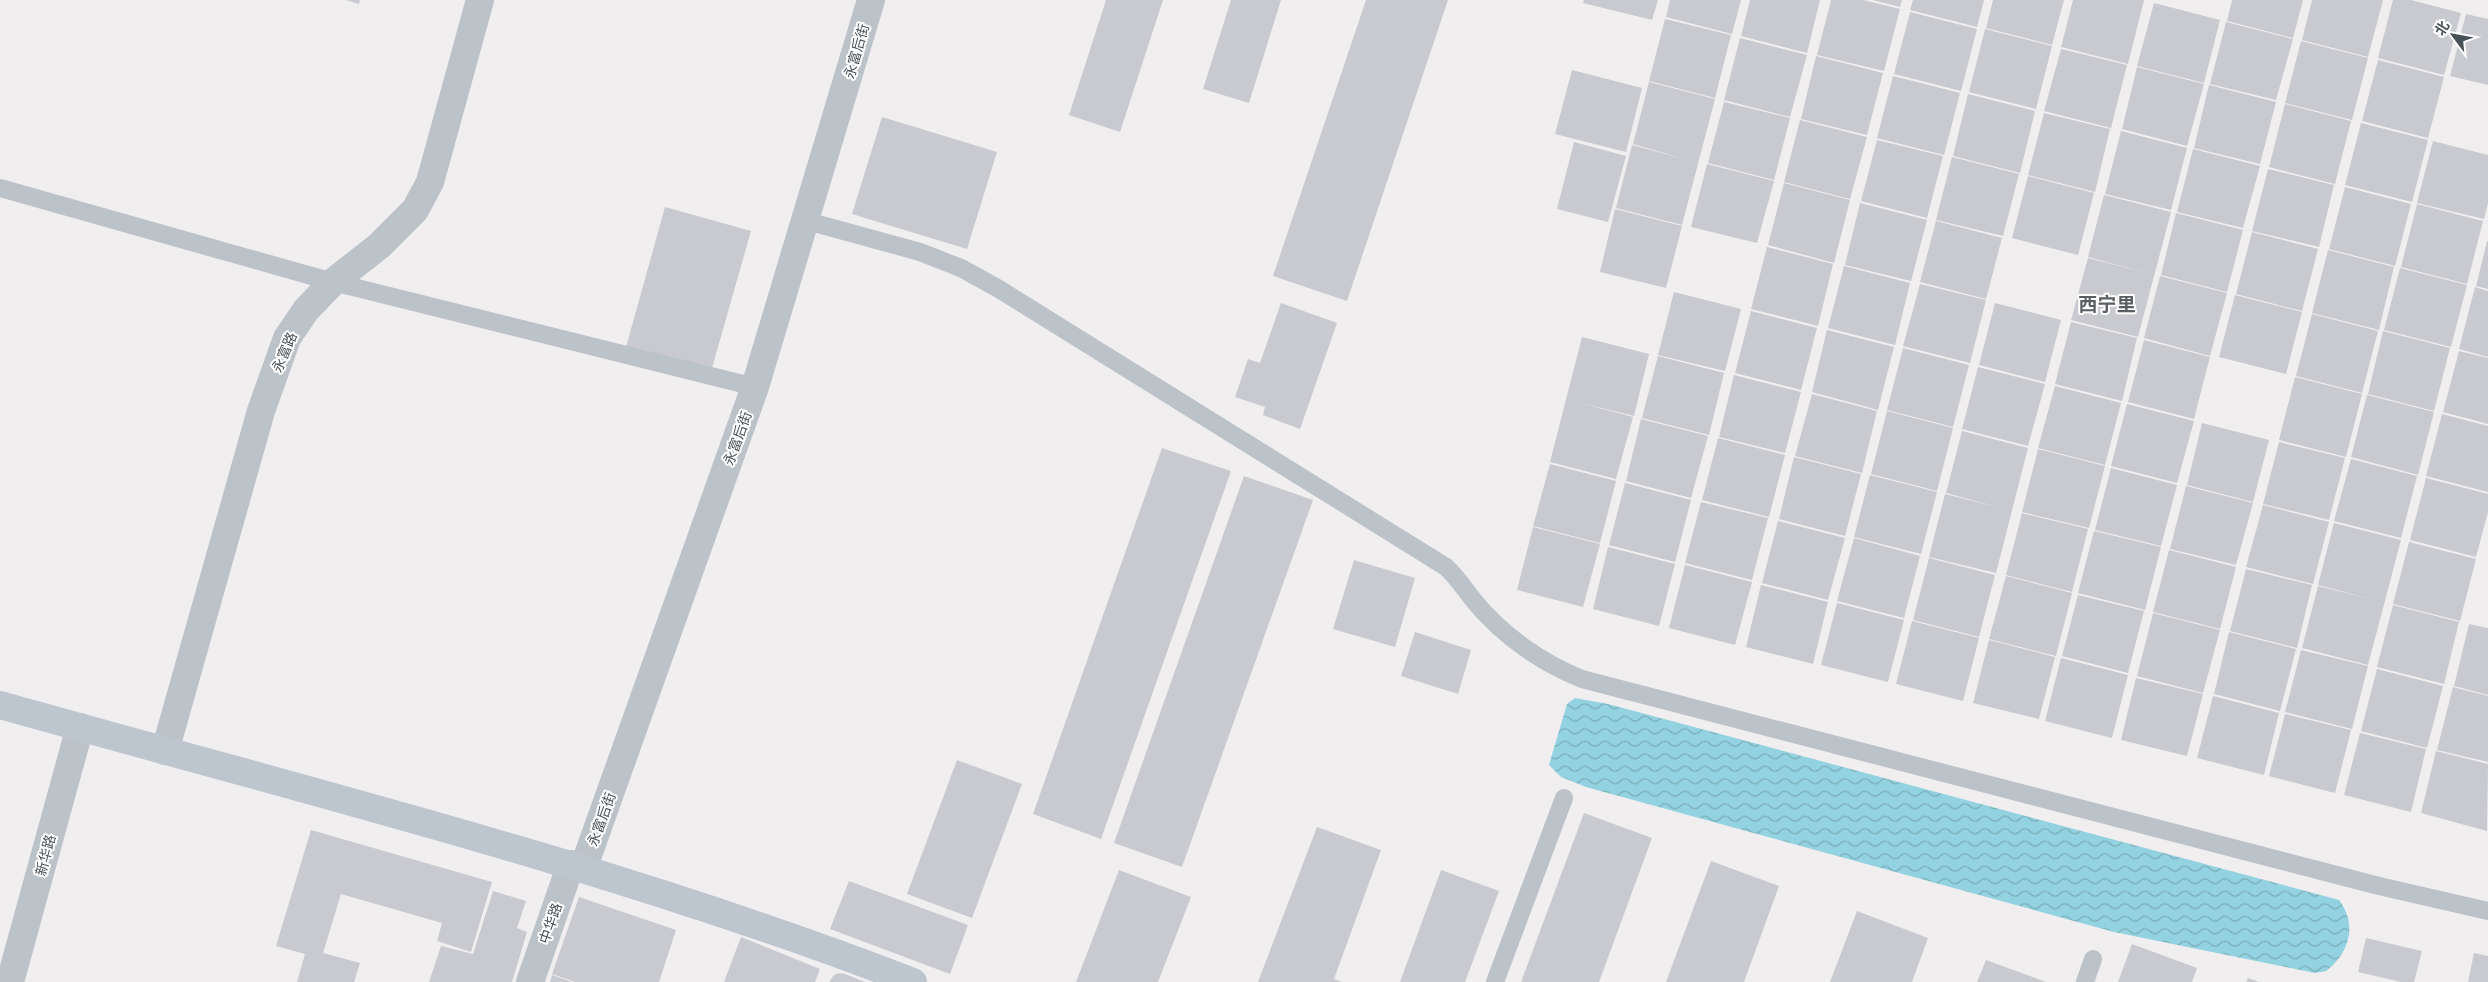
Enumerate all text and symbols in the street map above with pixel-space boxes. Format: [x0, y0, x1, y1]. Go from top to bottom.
north arrow [2428, 10, 2478, 60]
text: 北 [2431, 17, 2452, 38]
street label: 永富后街 [840, 22, 872, 80]
district label: 西宁里 [2078, 292, 2136, 315]
street label: 永富路 [268, 329, 300, 375]
street label: 永富后街 [719, 409, 755, 467]
street label: 永富后街 [583, 790, 619, 848]
street label: 新华路 [31, 833, 59, 877]
street label: 中华路 [535, 900, 565, 946]

